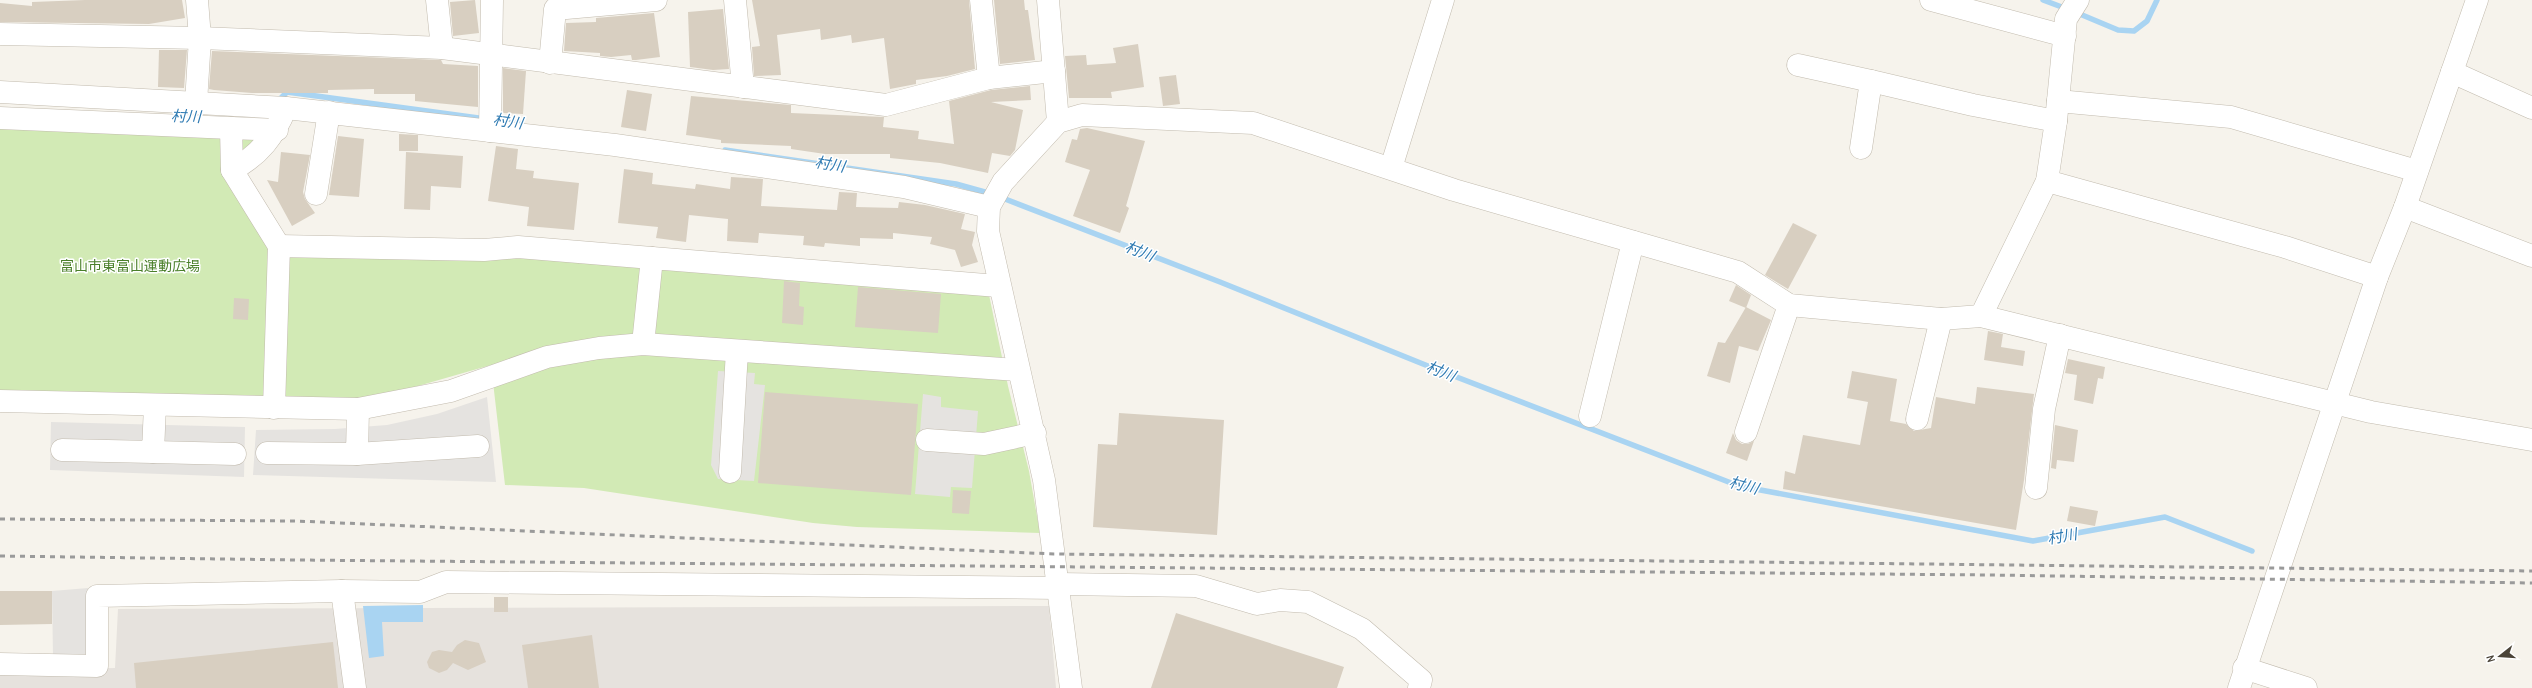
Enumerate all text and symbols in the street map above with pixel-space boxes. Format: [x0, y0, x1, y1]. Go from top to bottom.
water label: 村川 [171, 105, 203, 127]
water label: 村川 [492, 109, 526, 134]
water label: 村川 [814, 151, 848, 177]
water label: 村川 [1122, 236, 1160, 267]
park label: 富山市東富山運動広場 [60, 257, 200, 275]
water label: 村川 [1423, 356, 1461, 387]
water label: 村川 [1727, 471, 1763, 500]
water label: 村川 [2045, 523, 2081, 549]
north arrow [2480, 636, 2520, 676]
text: N [2483, 654, 2498, 664]

